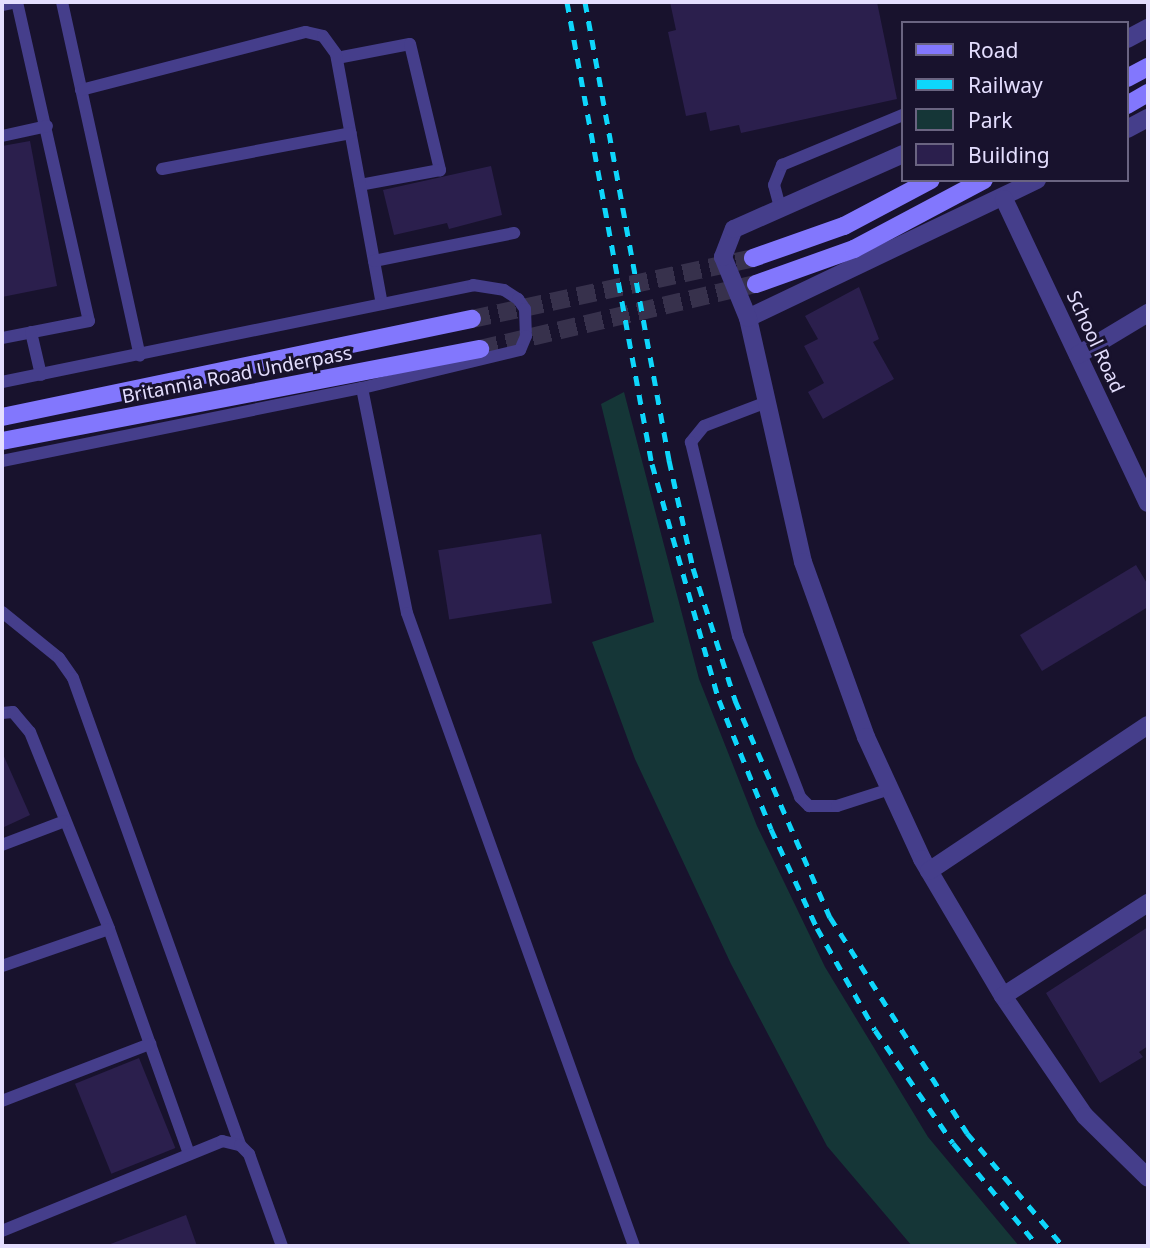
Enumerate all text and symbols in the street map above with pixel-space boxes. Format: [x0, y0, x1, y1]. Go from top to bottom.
legend [902, 21, 1129, 182]
text: Road [968, 36, 1018, 64]
text: Railway [968, 71, 1043, 99]
text: Park [968, 106, 1012, 134]
text: Building [968, 141, 1050, 169]
street label: School Road [1061, 287, 1129, 397]
street label: Britannia Road Underpass [120, 342, 354, 408]

